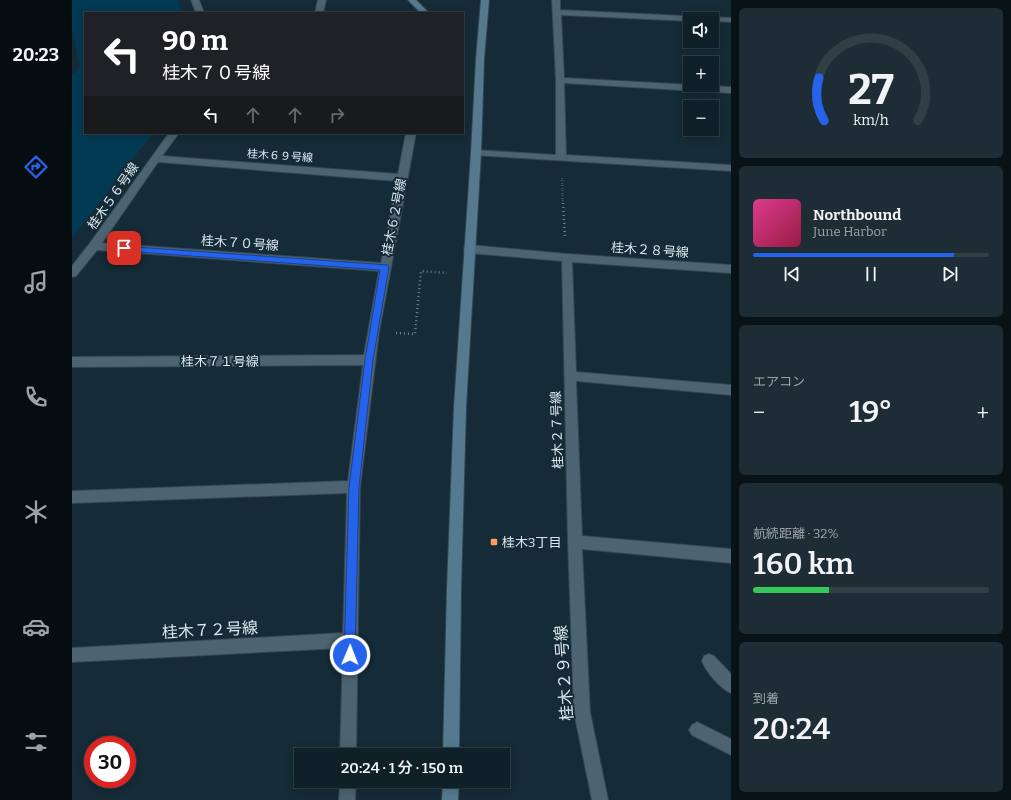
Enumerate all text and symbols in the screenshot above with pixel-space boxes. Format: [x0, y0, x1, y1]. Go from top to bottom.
map controls [683, 12, 719, 136]
button: sound [683, 12, 719, 48]
text: 90 m [162, 24, 228, 57]
icon: left [96, 28, 148, 80]
text: 20:23 [13, 44, 59, 66]
button: + [683, 56, 719, 92]
text: 桂木７０号線 [162, 62, 270, 84]
text: 27 [848, 65, 894, 115]
button: − [683, 100, 719, 136]
icon: left [200, 104, 222, 126]
icon: ahead [242, 104, 264, 126]
icon: ahead [284, 104, 306, 126]
icon: right [326, 104, 348, 126]
text: km/h [853, 112, 889, 129]
street label: 桂木６９号線 [247, 147, 313, 165]
icon: directions [22, 153, 50, 181]
street label: 桂木５６号線 [84, 160, 142, 232]
street label: 桂木６２号線 [379, 177, 409, 257]
text: Northbound [813, 206, 901, 224]
text: June Harbor [813, 224, 887, 239]
pin [107, 231, 141, 265]
street label: 桂木７０号線 [201, 233, 279, 253]
icon: arrive [113, 237, 135, 259]
street label: 桂木２８号線 [611, 240, 689, 260]
icon: previous [781, 263, 803, 285]
icon: pause [860, 263, 882, 285]
icon: next [939, 263, 961, 285]
icon: music [22, 268, 50, 296]
street label: 桂木７１号線 [181, 354, 259, 369]
text: エアコン [753, 374, 805, 389]
icon: phone [22, 383, 50, 411]
street label: 桂木２７号線 [548, 391, 566, 469]
text: 19° [849, 394, 892, 430]
text: − [753, 399, 765, 426]
text: + [976, 399, 989, 426]
icon: climate [22, 498, 50, 526]
text: 航続距離 · 32% [753, 526, 838, 541]
place label: 桂木3丁目 [502, 535, 561, 550]
marker: 桂木3丁目 [489, 537, 499, 547]
text: 160 km [753, 546, 854, 582]
icon: car [22, 613, 50, 641]
street label: 桂木７２号線 [162, 618, 258, 642]
street label: 桂木２９号線 [551, 624, 577, 722]
position arrow [329, 634, 371, 676]
text: 到着 [753, 691, 779, 706]
text: 20:24 [753, 711, 830, 747]
icon: filters [22, 728, 50, 756]
speed limit sign: 30 [84, 736, 136, 788]
text: 20:24 · 1 分 · 150 m [341, 759, 463, 777]

